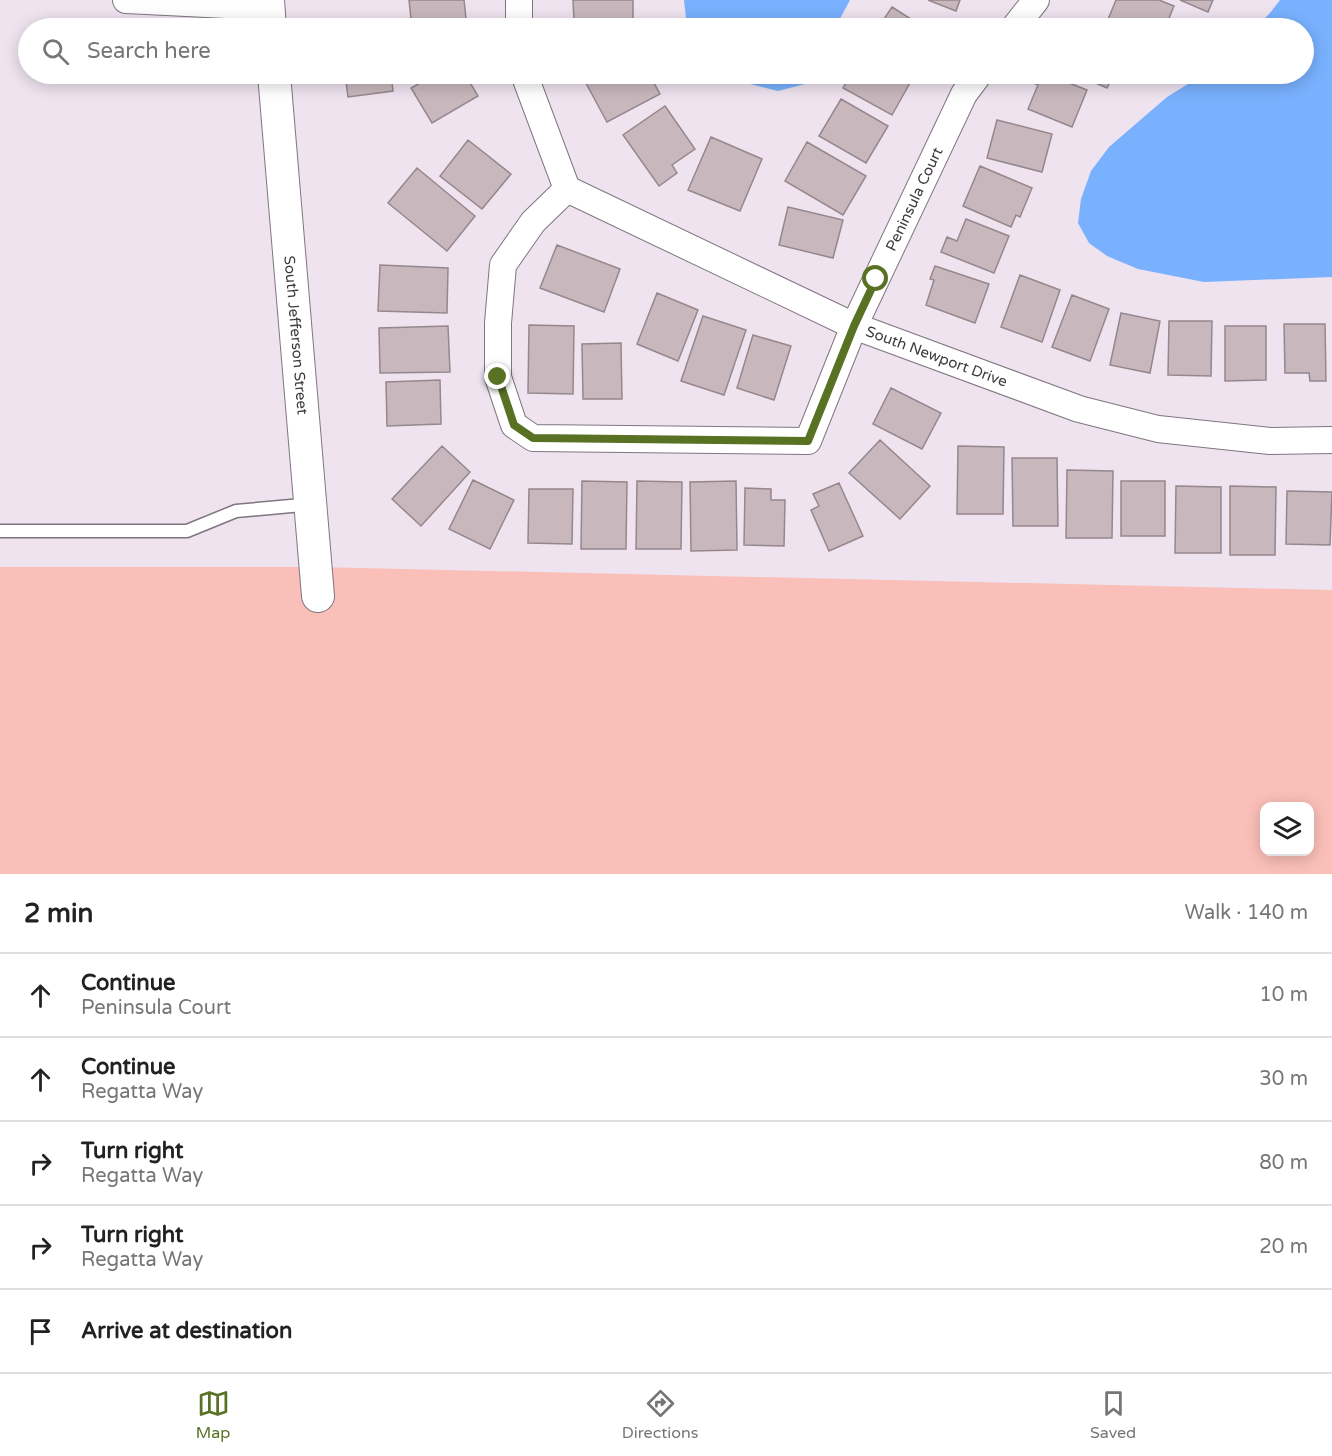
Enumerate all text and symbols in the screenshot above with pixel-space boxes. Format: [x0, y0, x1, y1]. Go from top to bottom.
search box [18, 18, 1314, 84]
icon: search [39, 35, 72, 68]
text: Search here [87, 38, 211, 64]
street label: Peninsula Court [882, 144, 947, 254]
street label: South Jefferson Street [280, 255, 312, 416]
route start [862, 265, 888, 291]
street label: South Newport Drive [863, 322, 1010, 391]
route end [484, 363, 510, 389]
map controls [1260, 802, 1314, 856]
button: layers [1260, 802, 1314, 856]
text: 2 min [24, 898, 93, 929]
text: Walk · 140 m [1185, 901, 1308, 925]
text: Continue [81, 970, 176, 996]
icon: ahead [24, 979, 57, 1012]
text: 10 m [1259, 983, 1308, 1007]
text: Peninsula Court [81, 996, 231, 1020]
text: Continue [81, 1054, 176, 1080]
icon: ahead [24, 1063, 57, 1096]
text: 30 m [1259, 1067, 1308, 1091]
text: Regatta Way [81, 1080, 203, 1104]
text: Turn right [81, 1138, 183, 1164]
icon: right [24, 1147, 57, 1180]
text: 80 m [1259, 1151, 1308, 1175]
text: Regatta Way [81, 1164, 203, 1188]
text: Turn right [81, 1222, 183, 1248]
icon: right [24, 1231, 57, 1264]
text: 20 m [1259, 1235, 1308, 1259]
text: Regatta Way [81, 1248, 203, 1272]
icon: arrive [24, 1315, 57, 1348]
text: Arrive at destination [81, 1318, 292, 1344]
tab: Map [196, 1387, 230, 1443]
tab: Directions [622, 1387, 698, 1443]
tab: Saved [1090, 1387, 1136, 1443]

